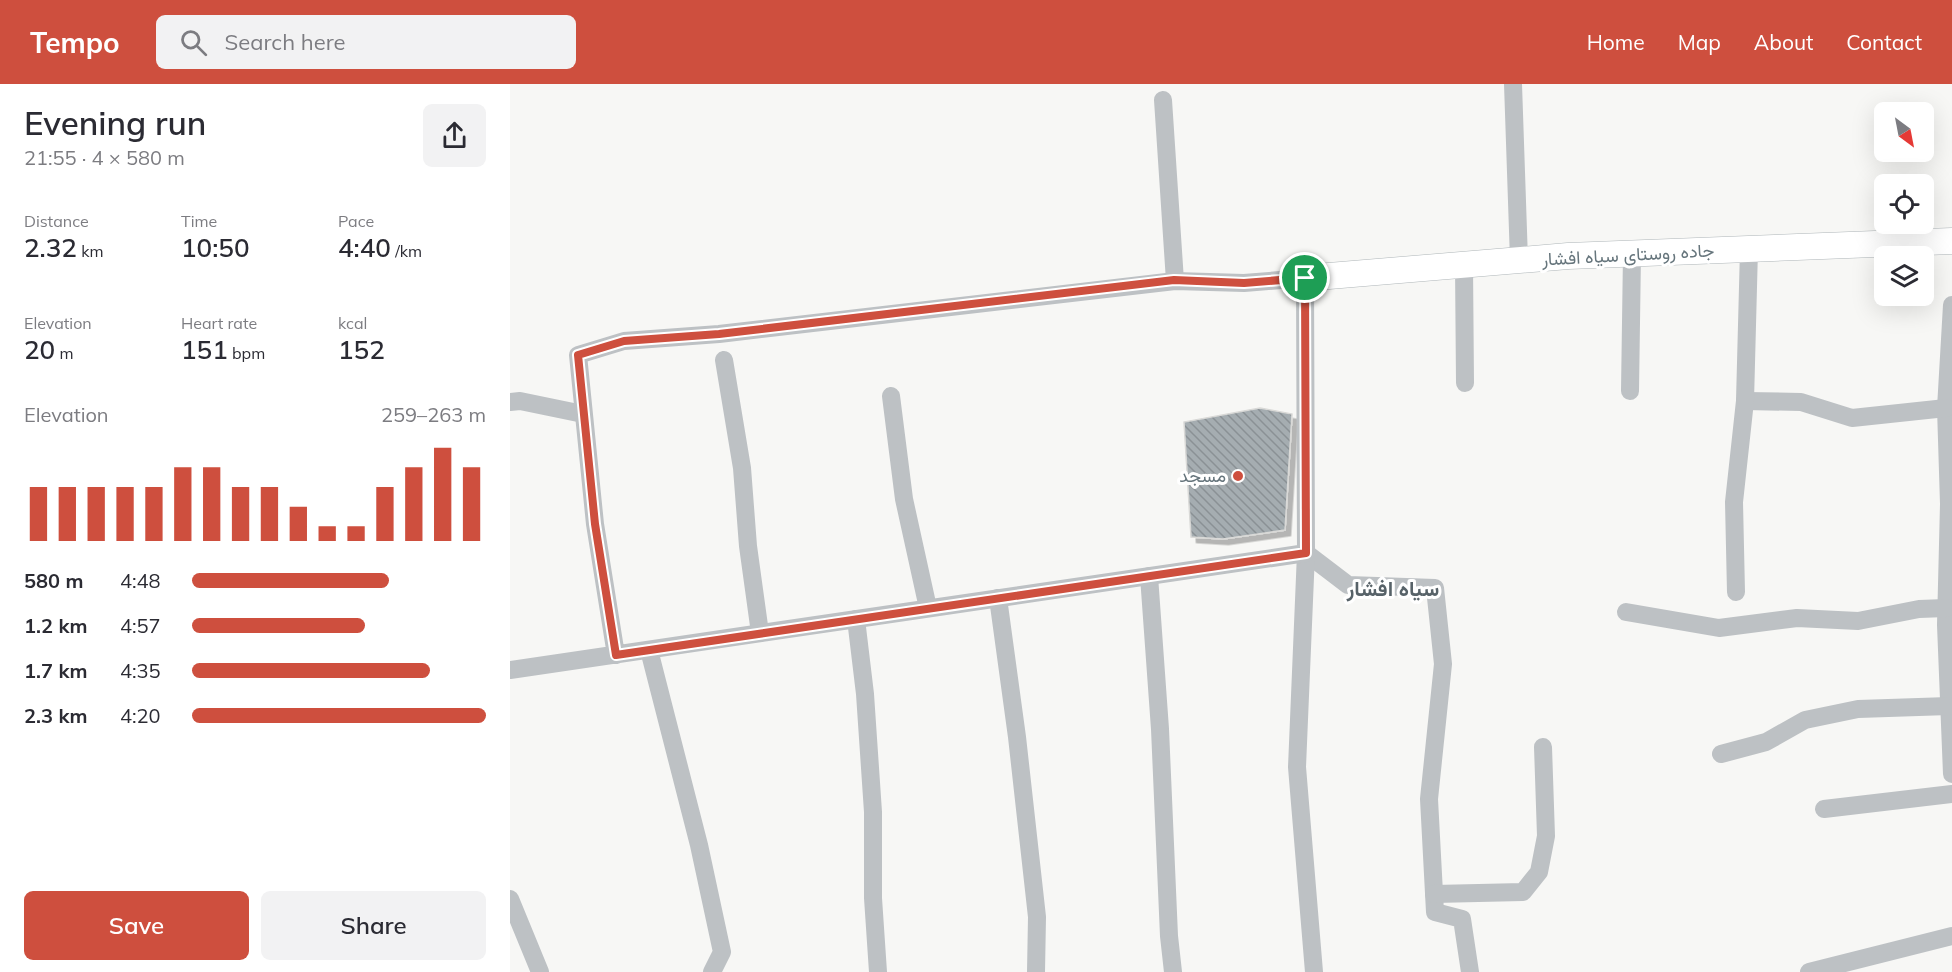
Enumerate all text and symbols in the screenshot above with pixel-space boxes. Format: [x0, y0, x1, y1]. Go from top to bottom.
search box [156, 15, 576, 69]
text: Tempo [30, 25, 120, 60]
icon: search [177, 26, 210, 59]
text: Search here [225, 28, 346, 56]
text: Home [1587, 29, 1645, 55]
text: Map [1678, 29, 1721, 55]
text: About [1754, 29, 1813, 55]
text: Contact [1846, 29, 1922, 55]
text: Evening run [24, 102, 206, 143]
north arrow [1874, 102, 1934, 162]
map controls [1874, 102, 1934, 306]
button: share [423, 104, 486, 167]
text: 21:55 · 4 × 580 m [24, 145, 185, 170]
button: locate [1874, 174, 1934, 234]
text: Distance [24, 211, 89, 231]
text: Time [181, 211, 217, 231]
text: Pace [338, 211, 374, 231]
text: 2.32 [24, 231, 77, 264]
text: 10:50 [181, 231, 250, 264]
text: 4:40 [338, 231, 391, 264]
street label: جاده روستای سیاه افشار [1540, 239, 1715, 271]
text: km [77, 241, 103, 261]
text: /km [391, 241, 422, 261]
button: layers [1874, 246, 1934, 306]
pin [1279, 252, 1330, 303]
icon: arrive [1288, 261, 1321, 294]
text: Elevation [24, 313, 92, 333]
text: Heart rate [181, 313, 257, 333]
text: kcal [338, 313, 367, 333]
text: 20 [24, 333, 55, 366]
text: 151 [181, 333, 228, 366]
text: 152 [338, 333, 385, 366]
text: m [55, 343, 73, 363]
text: bpm [228, 343, 265, 363]
text: Elevation [24, 402, 109, 427]
text: 259–263 m [381, 402, 486, 427]
place label: مسجد [1179, 464, 1226, 487]
marker: مسجد [1231, 469, 1245, 483]
text: 580 m [24, 568, 83, 593]
text: 4:48 [120, 568, 161, 593]
district label: سیاه افشار [1346, 575, 1439, 602]
text: 1.2 km [24, 613, 87, 638]
text: 4:57 [120, 613, 161, 638]
text: 1.7 km [24, 658, 87, 683]
text: 4:35 [120, 658, 161, 683]
text: 2.3 km [24, 703, 87, 728]
text: 4:20 [120, 703, 161, 728]
button: Save [24, 891, 249, 960]
button: Share [261, 891, 486, 960]

